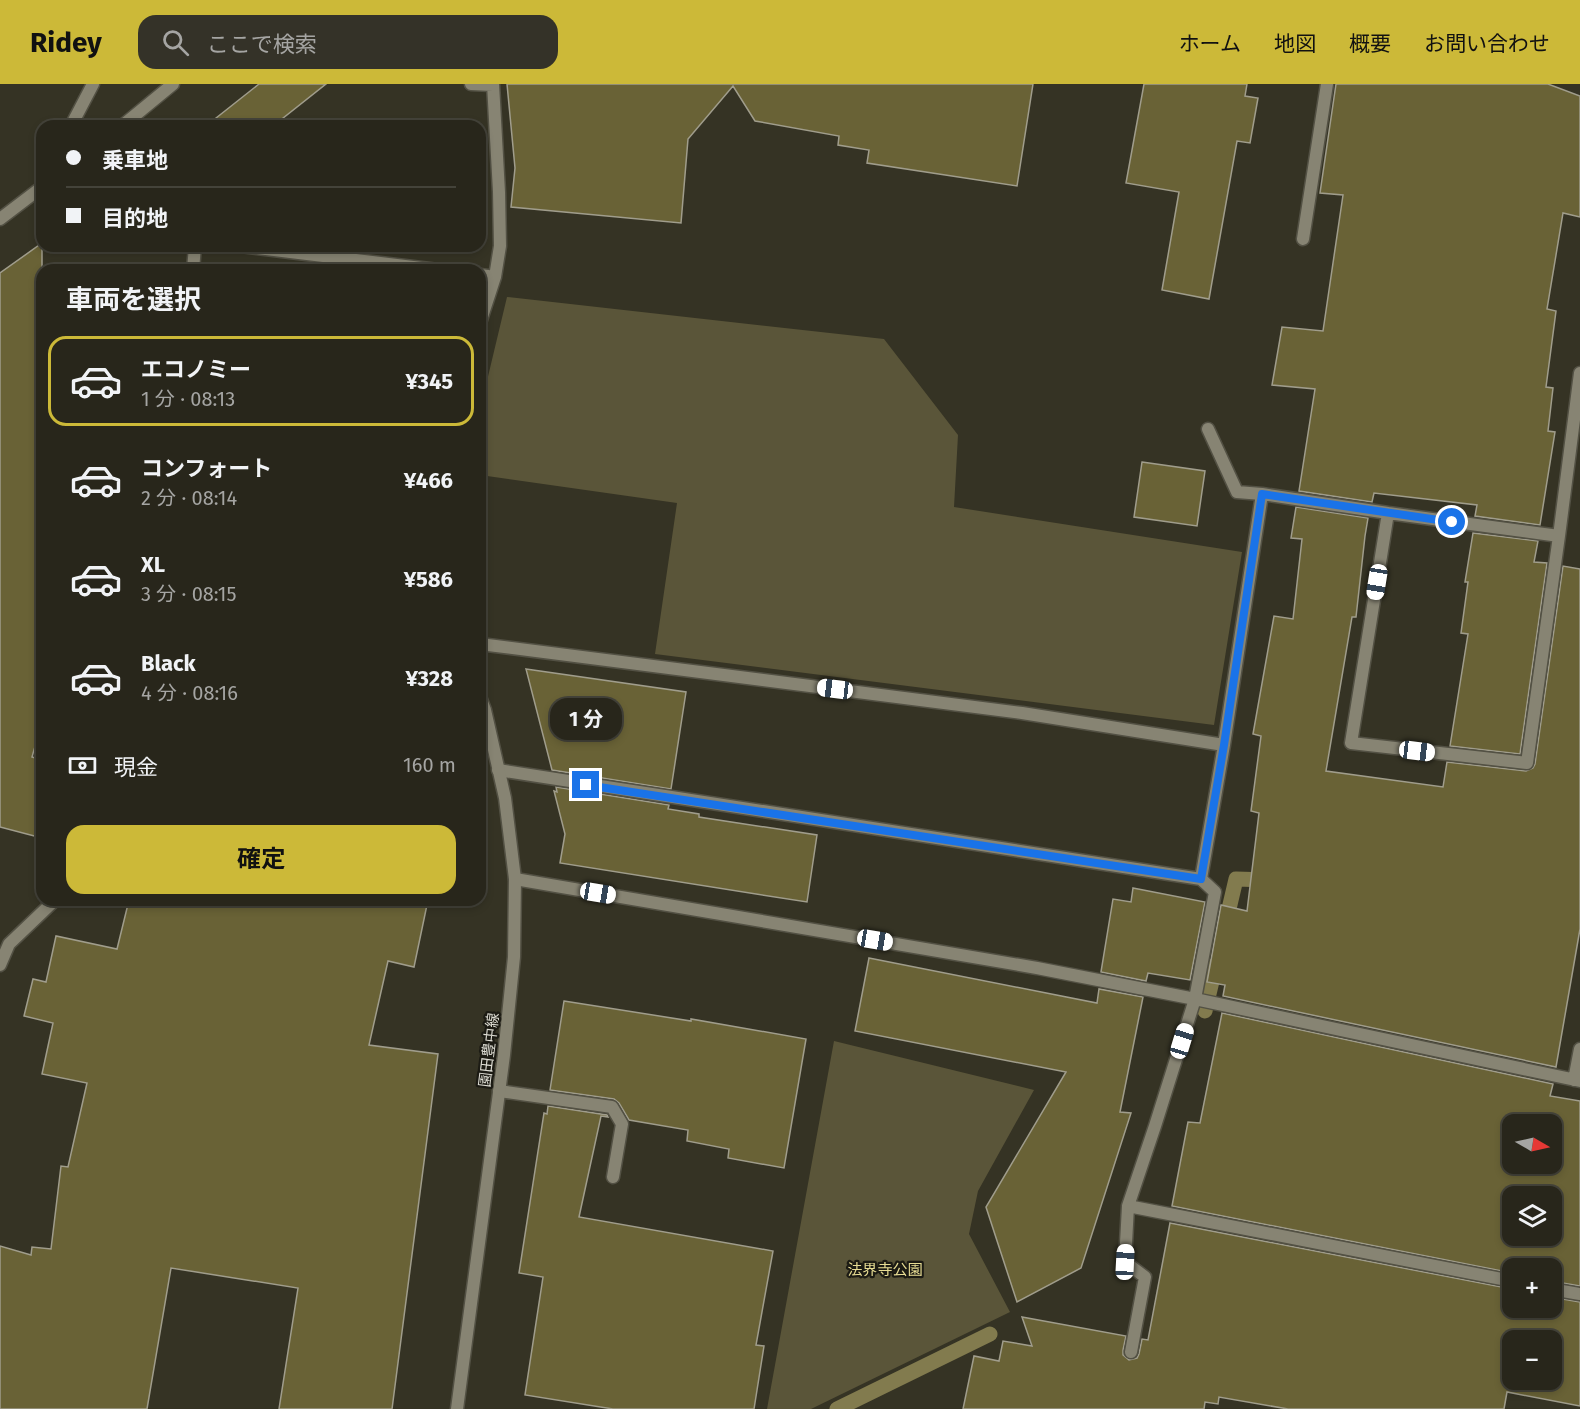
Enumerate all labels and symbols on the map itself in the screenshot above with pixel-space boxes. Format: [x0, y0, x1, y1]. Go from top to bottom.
route start [1438, 508, 1465, 535]
car [1365, 563, 1389, 601]
car [816, 678, 854, 700]
callout: 1 分 [550, 698, 622, 740]
car [1398, 740, 1436, 762]
route end [572, 771, 599, 798]
car [579, 881, 617, 905]
car [856, 928, 894, 952]
street label: 園田豊中線 [475, 1012, 503, 1088]
car [1168, 1021, 1196, 1061]
north arrow [1502, 1114, 1562, 1174]
car [1115, 1244, 1135, 1280]
park label: 法界寺公園 [847, 1261, 923, 1279]

